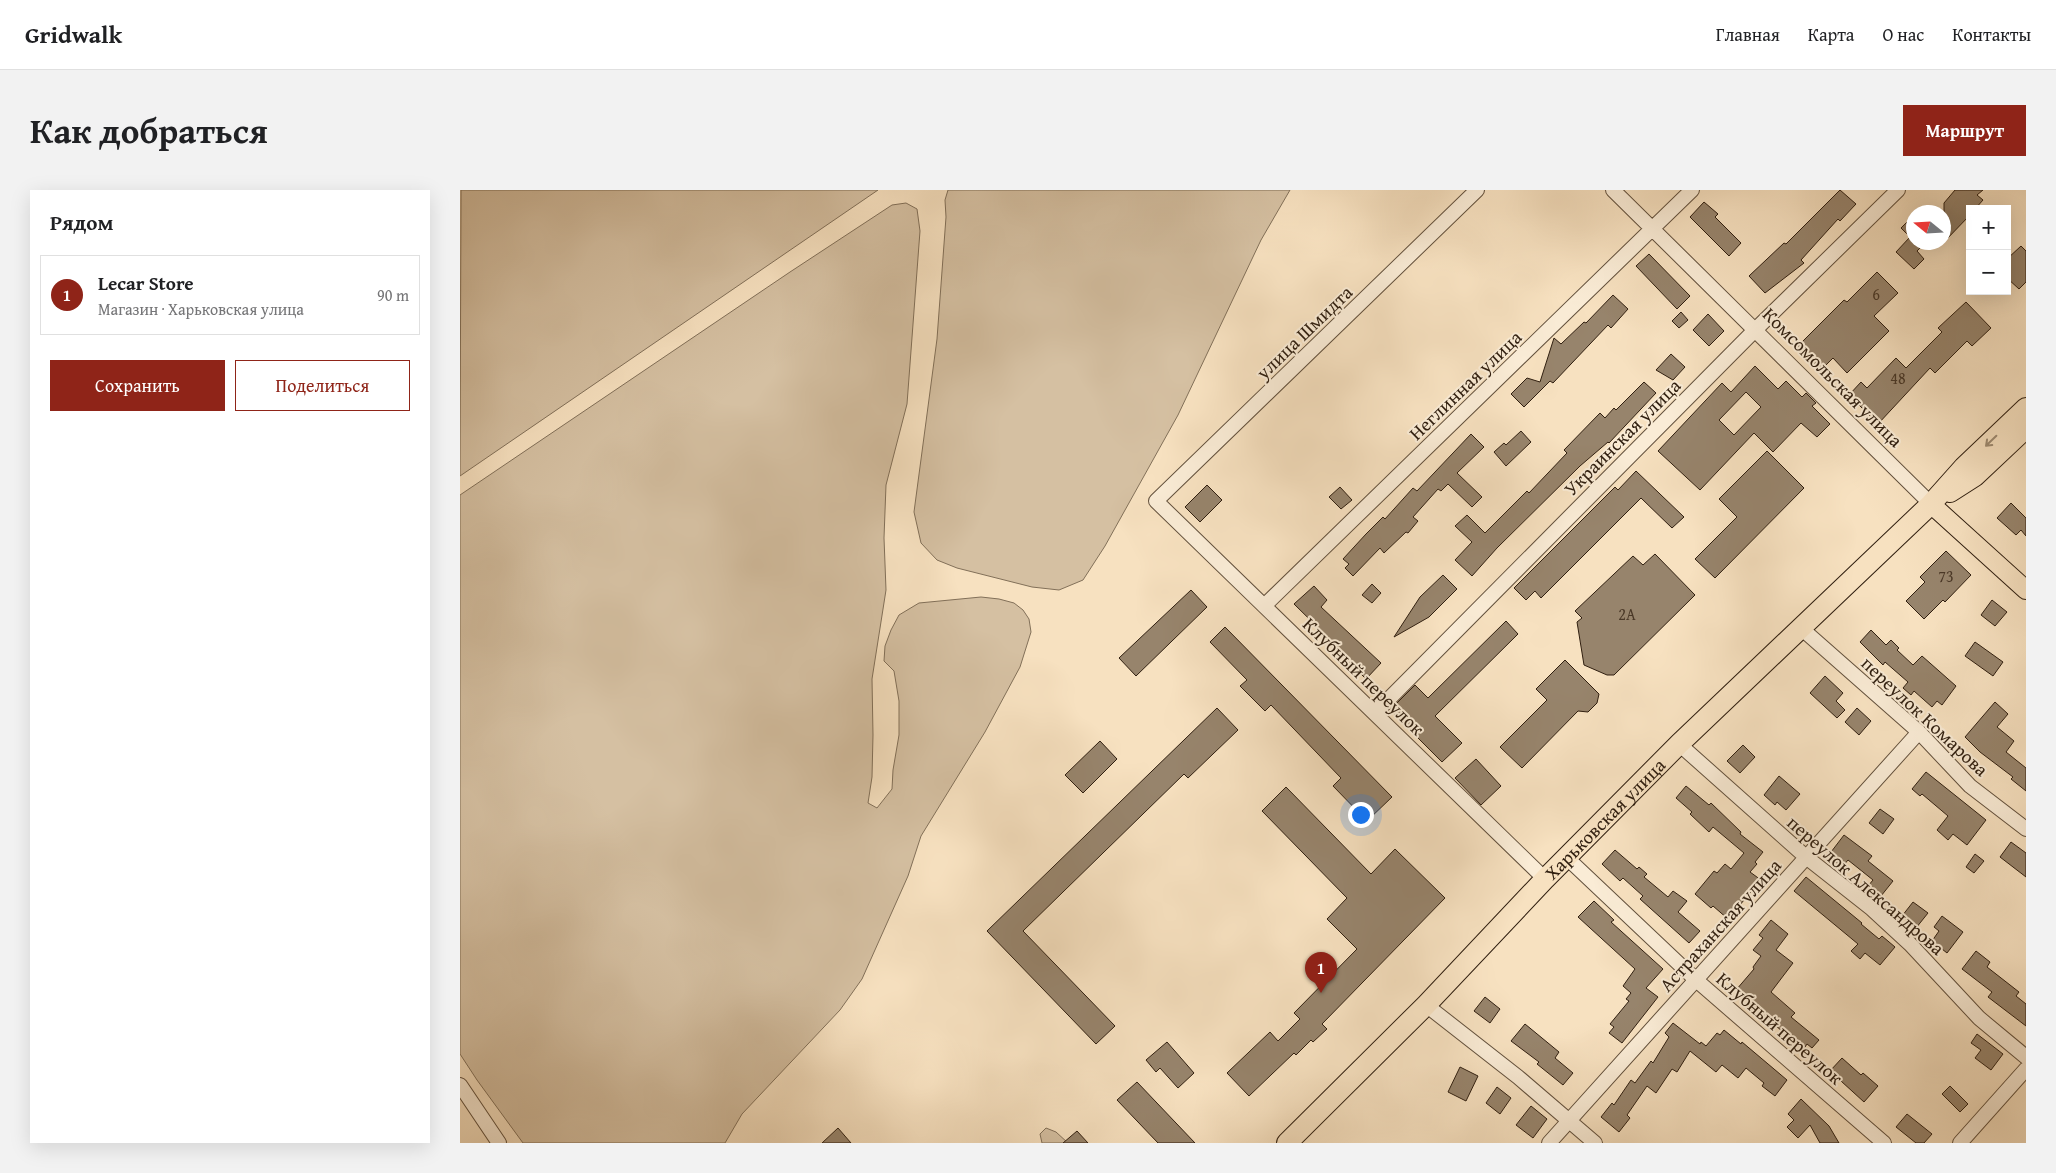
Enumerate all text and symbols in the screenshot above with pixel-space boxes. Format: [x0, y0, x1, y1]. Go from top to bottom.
text: Gridwalk [25, 17, 122, 52]
text: Главная [1716, 21, 1780, 48]
text: Карта [1808, 21, 1854, 48]
text: О нас [1882, 21, 1924, 48]
text: Контакты [1952, 21, 2031, 48]
text: Как добраться [30, 105, 268, 156]
button: Маршрут [1903, 105, 2026, 156]
north arrow [1906, 205, 1951, 250]
map controls [1966, 205, 2011, 295]
button: + [1966, 205, 2011, 250]
text: Рядом [50, 207, 113, 238]
button: − [1966, 250, 2011, 295]
text: Lecar Store [98, 269, 194, 297]
street label: улица Шмидта [1249, 279, 1359, 386]
house number: 6 [1872, 282, 1880, 306]
text: 1 [63, 283, 71, 307]
text: 90 m [377, 283, 409, 307]
text: Магазин · Харьковская улица [98, 297, 304, 321]
street label: Комсомольская улица [1757, 301, 1909, 453]
street label: Неглинная улица [1402, 324, 1528, 446]
button: Сохранить [50, 360, 225, 411]
button: Поделиться [235, 360, 410, 411]
house number: 48 [1890, 366, 1906, 390]
street label: Украинская улица [1557, 372, 1687, 502]
one-way arrow [1985, 435, 1997, 447]
house number: 73 [1938, 564, 1954, 588]
house number: 2А [1618, 602, 1636, 626]
street label: Клубный переулок [1297, 610, 1431, 742]
street label: переулок Комарова [1855, 649, 1995, 783]
street label: Харьковская улица [1538, 752, 1672, 886]
your location [1348, 802, 1374, 828]
street label: переулок Александрова [1781, 809, 1951, 961]
street label: Астраханская улица [1652, 852, 1788, 998]
pin: 1 [1305, 952, 1337, 993]
street label: Клубный переулок [1710, 965, 1850, 1091]

